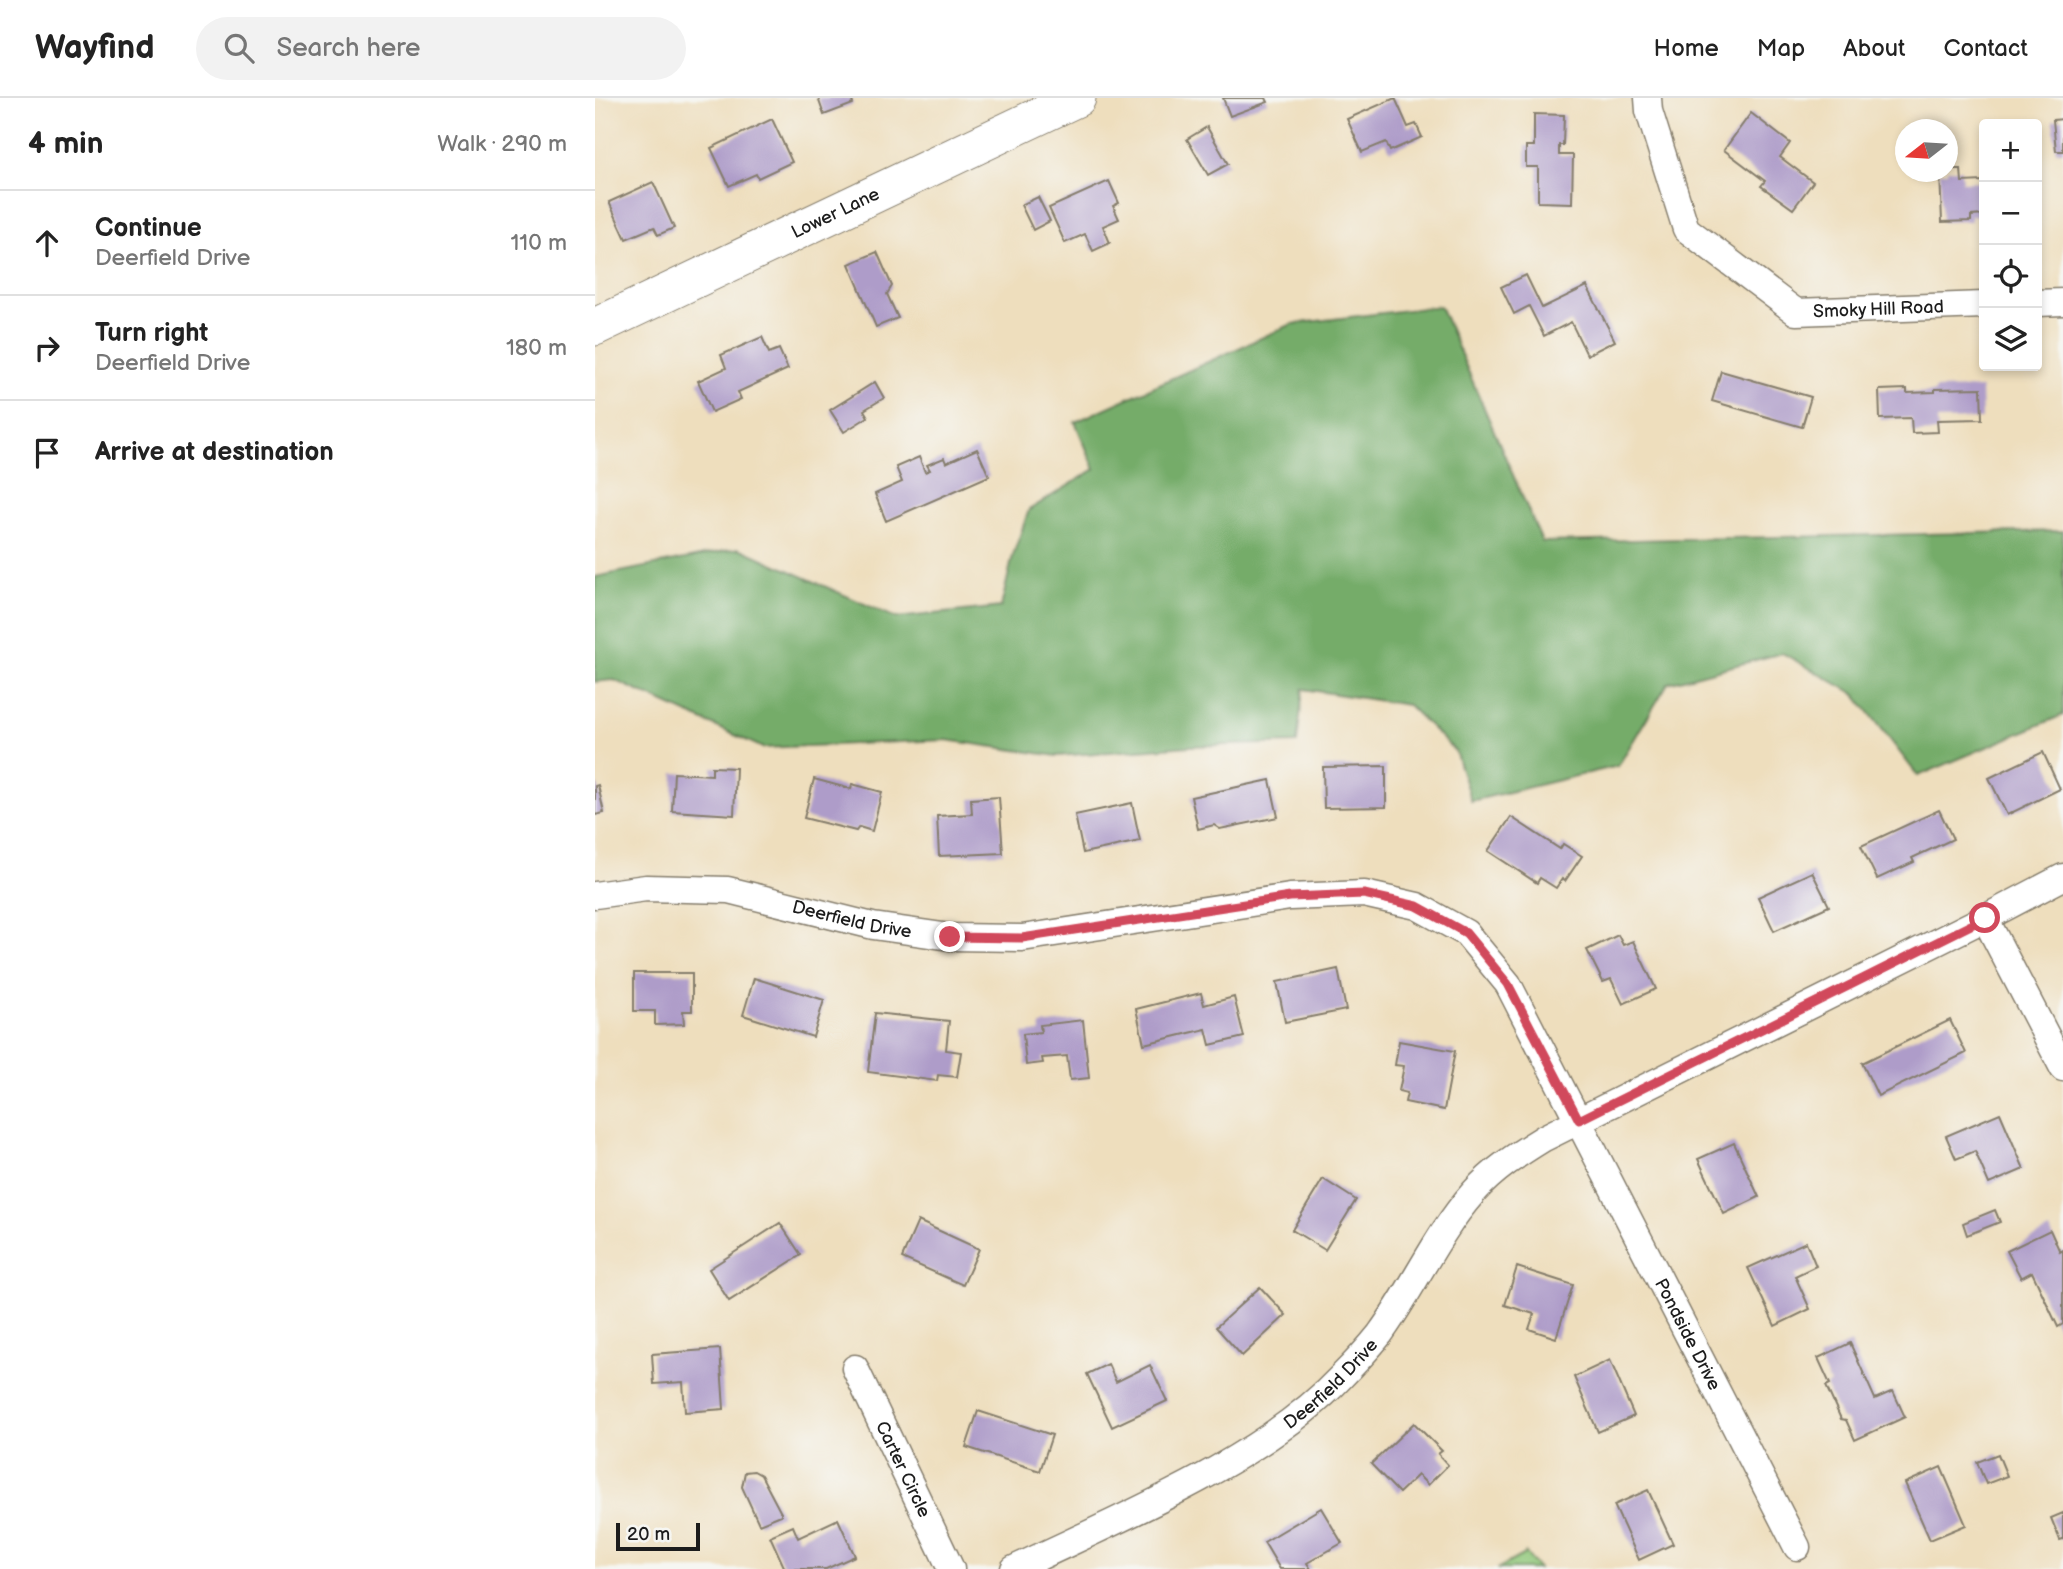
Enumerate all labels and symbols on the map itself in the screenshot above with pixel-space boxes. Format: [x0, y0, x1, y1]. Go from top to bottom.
north arrow [1895, 119, 1958, 182]
street label: Lower Lane [788, 183, 883, 243]
street label: Smoky Hill Road [1813, 297, 1944, 322]
street label: Deerfield Drive [790, 896, 913, 942]
route start [1969, 902, 2000, 933]
route end [934, 921, 965, 952]
street label: Pondside Drive [1650, 1275, 1725, 1394]
street label: Deerfield Drive [1280, 1335, 1383, 1434]
street label: Carter Circle [871, 1418, 935, 1521]
scale bar [616, 1520, 700, 1552]

